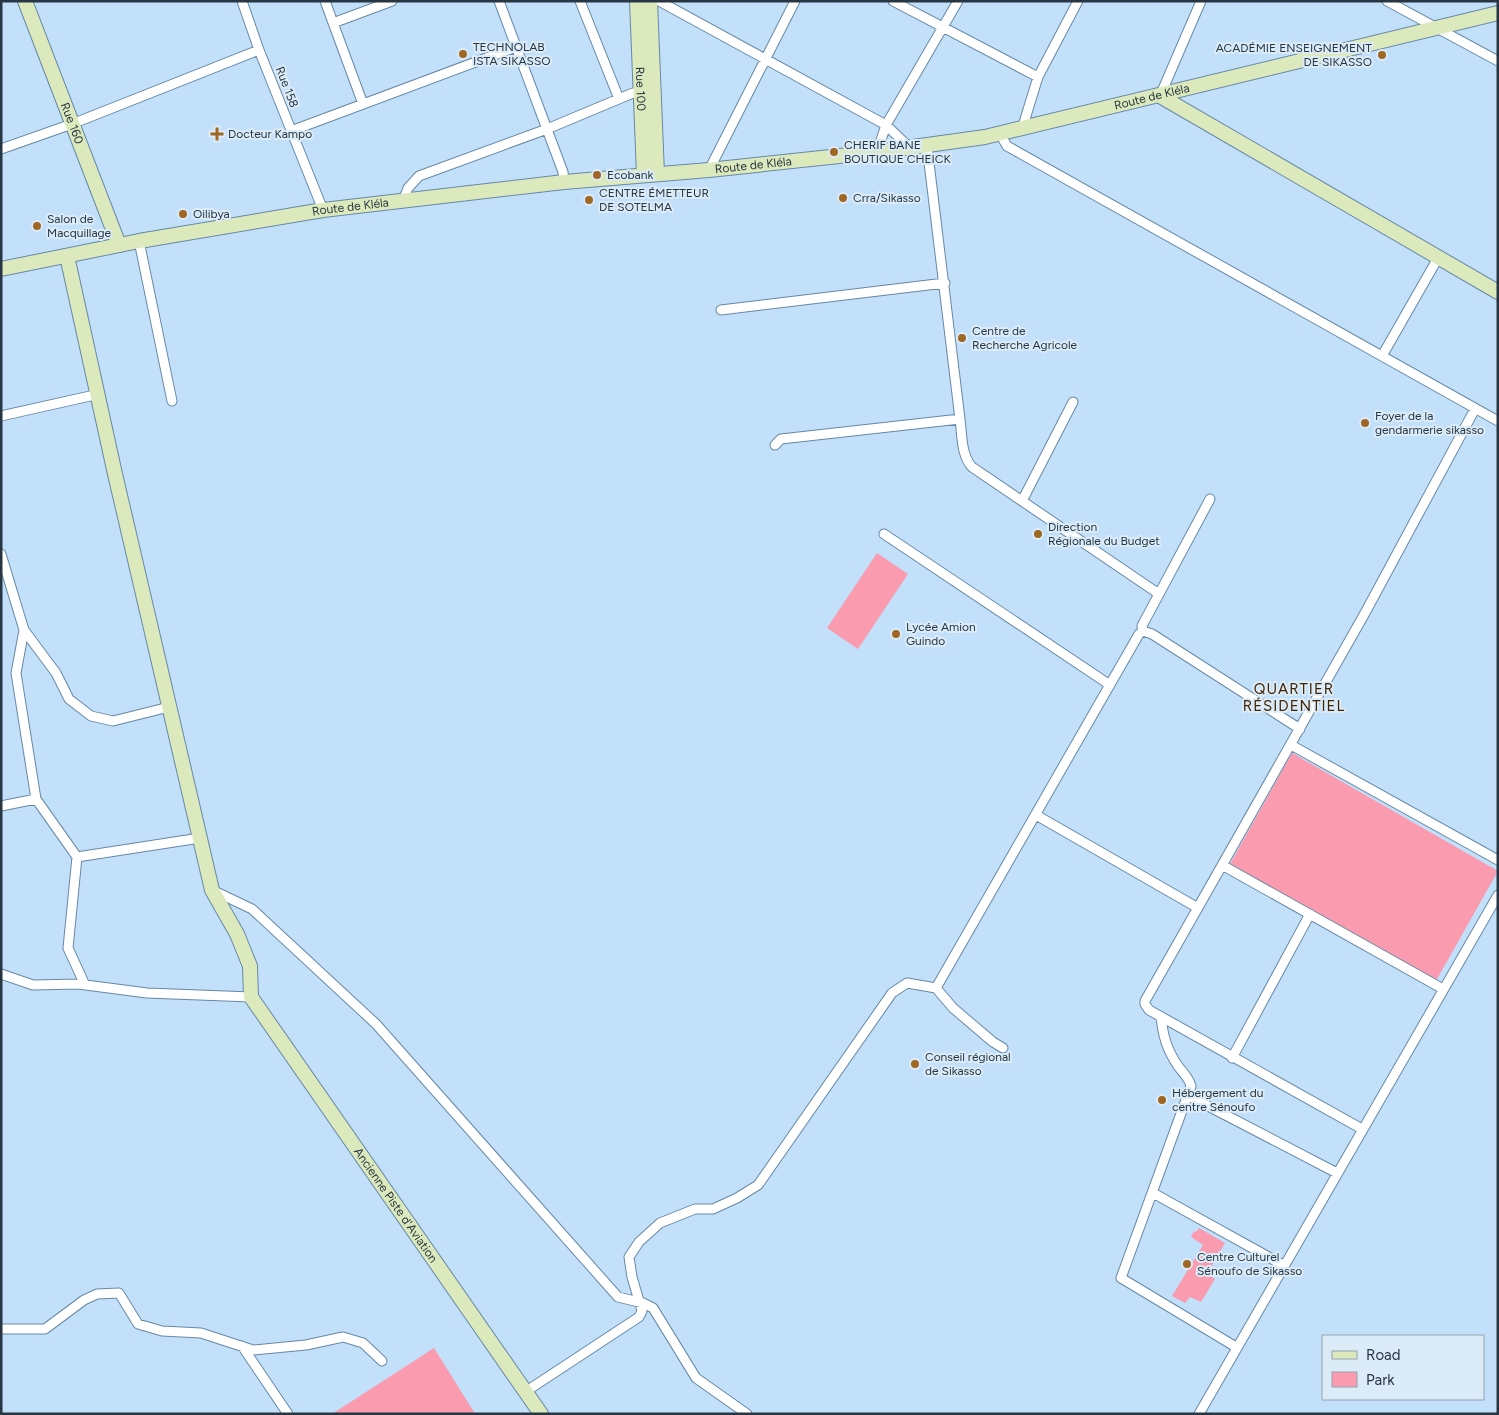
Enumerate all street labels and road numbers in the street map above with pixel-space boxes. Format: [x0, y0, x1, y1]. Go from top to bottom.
street label: Rue 158 [273, 64, 301, 110]
street label: Rue 100 [633, 67, 648, 112]
street label: Route de Kléla [1113, 81, 1191, 113]
street label: Rue 160 [58, 101, 87, 146]
street label: Route de Kléla [714, 154, 792, 176]
street label: Route de Kléla [311, 195, 390, 219]
street label: Ancienne Piste d'Aviation [351, 1145, 441, 1265]

